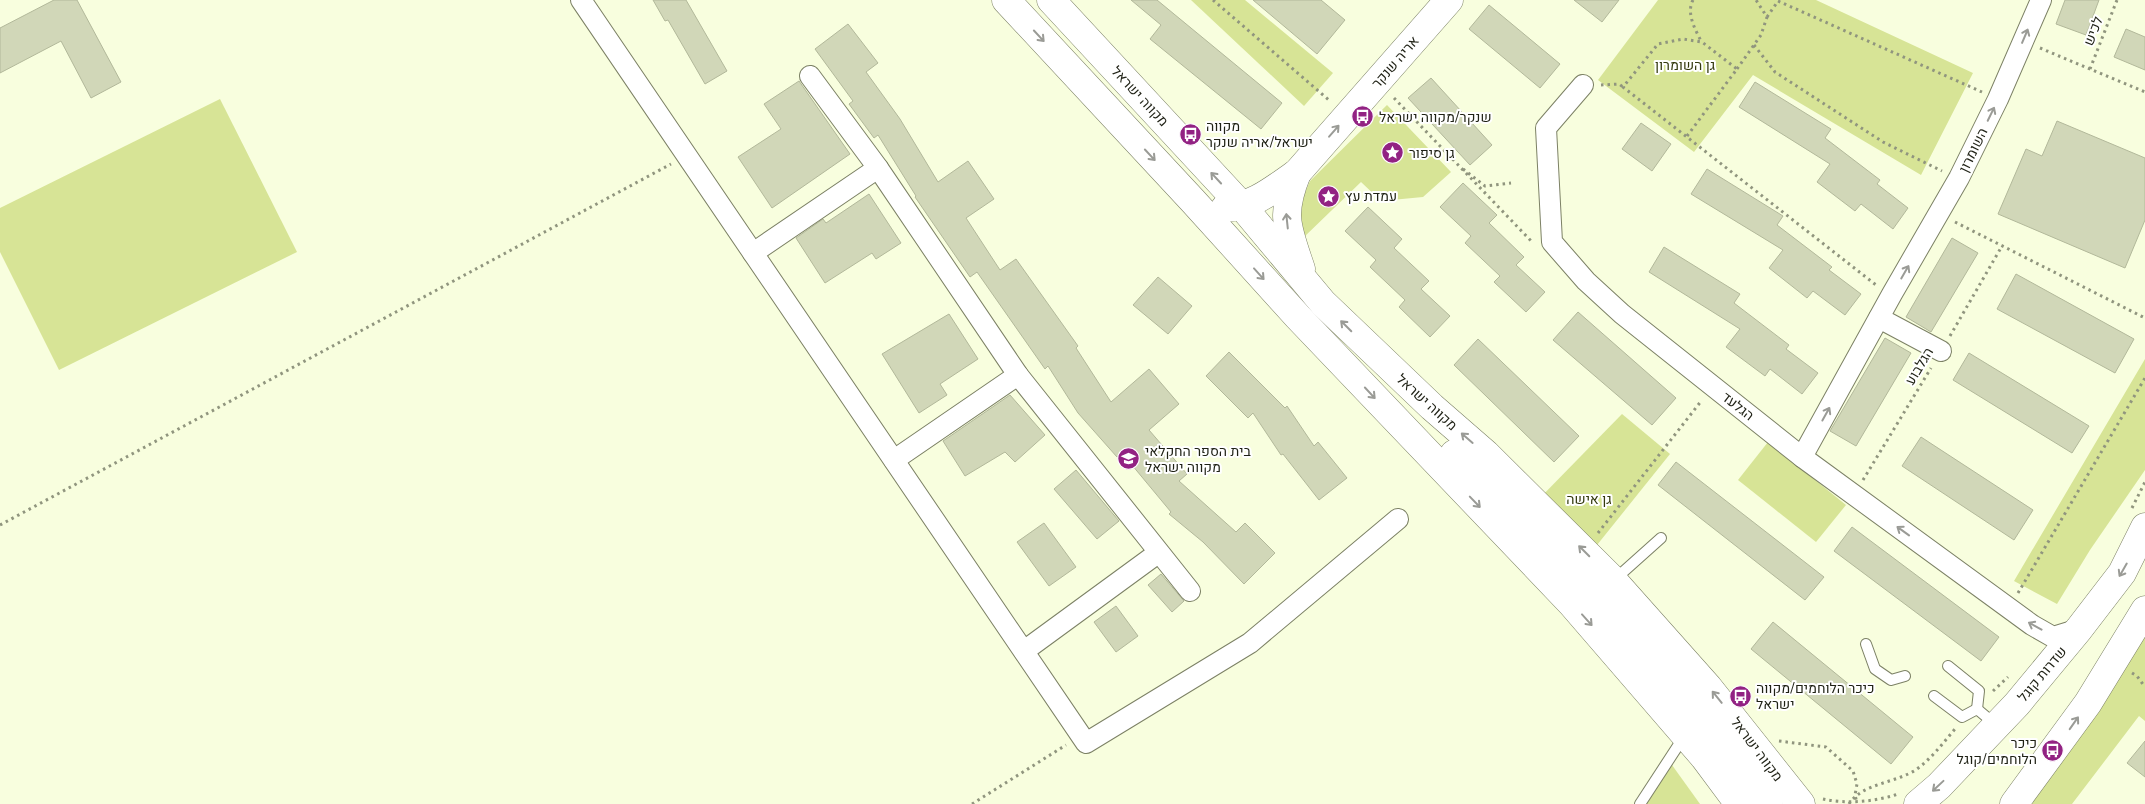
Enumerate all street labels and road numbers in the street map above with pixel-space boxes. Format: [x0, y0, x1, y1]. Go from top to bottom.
street label: לכיש [2080, 14, 2106, 48]
street label: אריה שנקר [1368, 33, 1422, 91]
street label: מקווה ישראל [1108, 63, 1172, 129]
street label: השומרון [1955, 125, 1991, 175]
street label: הגלבוע [1902, 345, 1936, 387]
street label: מקווה ישראל [1393, 371, 1461, 433]
street label: הגלעד [1719, 389, 1757, 423]
street label: שדרות קוגל [2014, 643, 2070, 705]
street label: מקווה ישראל [1728, 714, 1786, 784]

